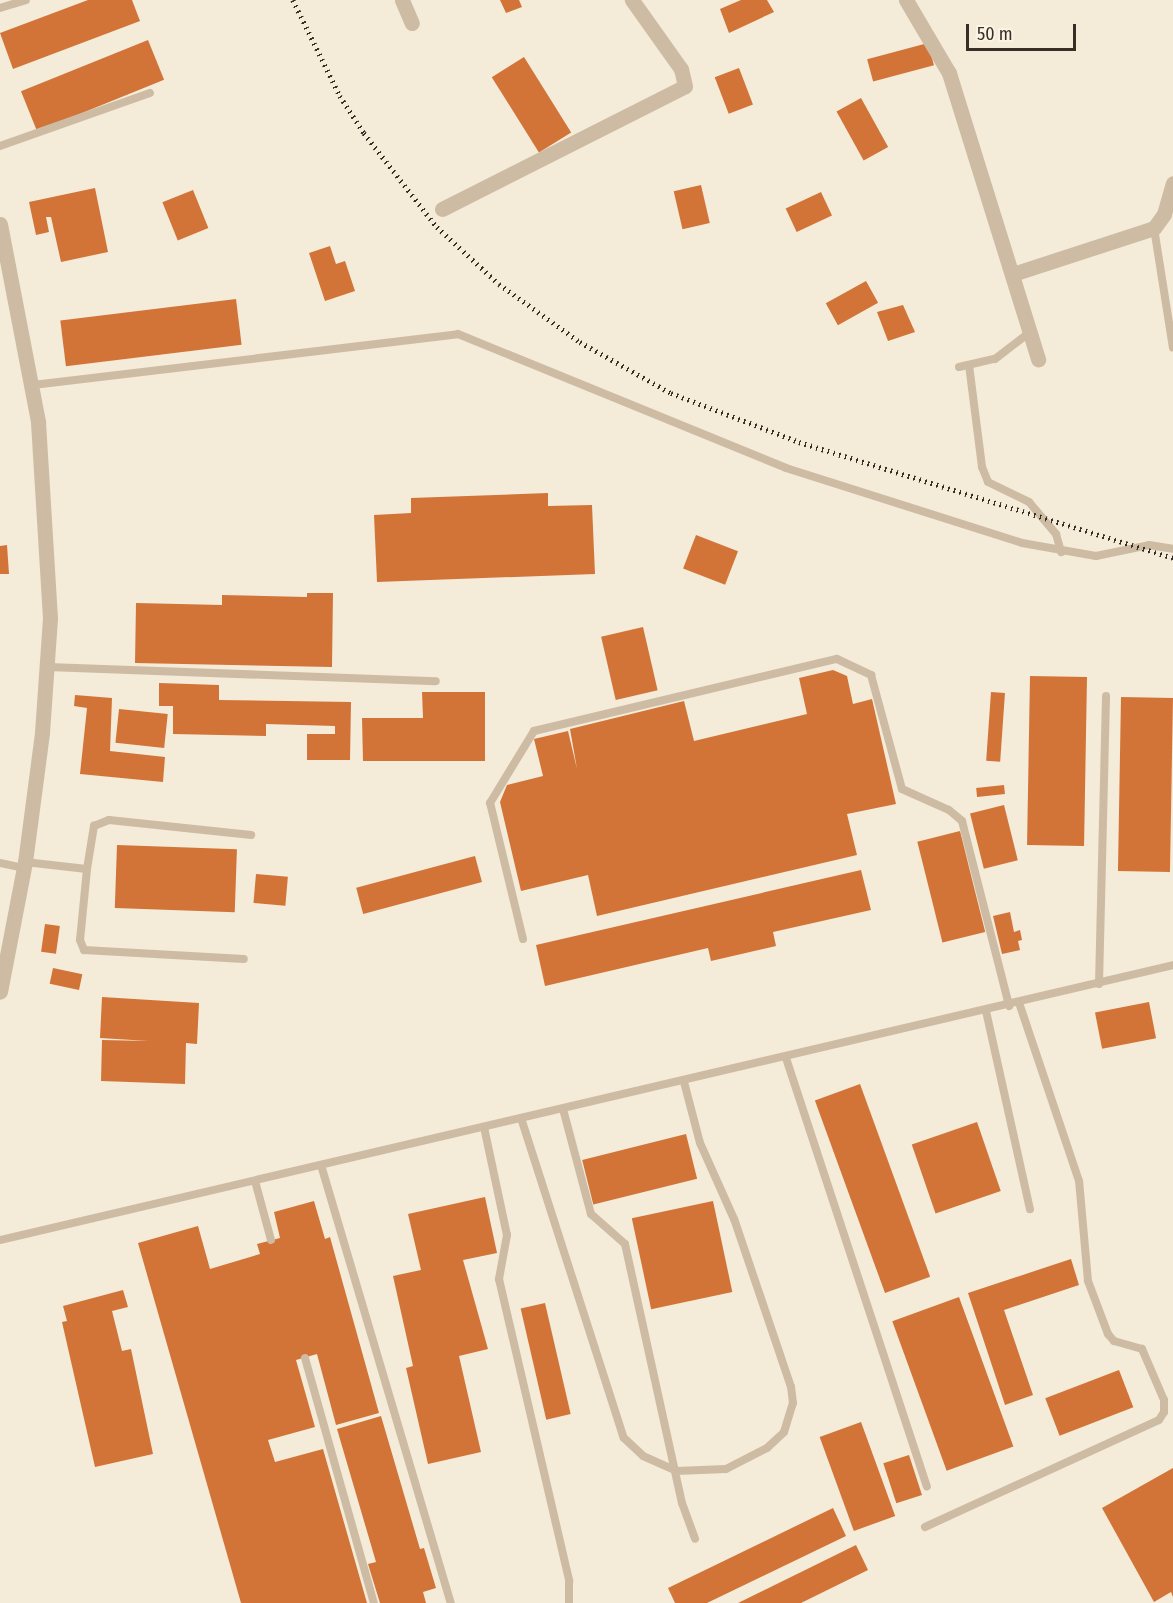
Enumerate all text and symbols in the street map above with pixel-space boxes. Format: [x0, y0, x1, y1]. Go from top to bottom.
scale bar [969, 12, 1078, 50]
text: 50 m [977, 23, 1013, 45]

